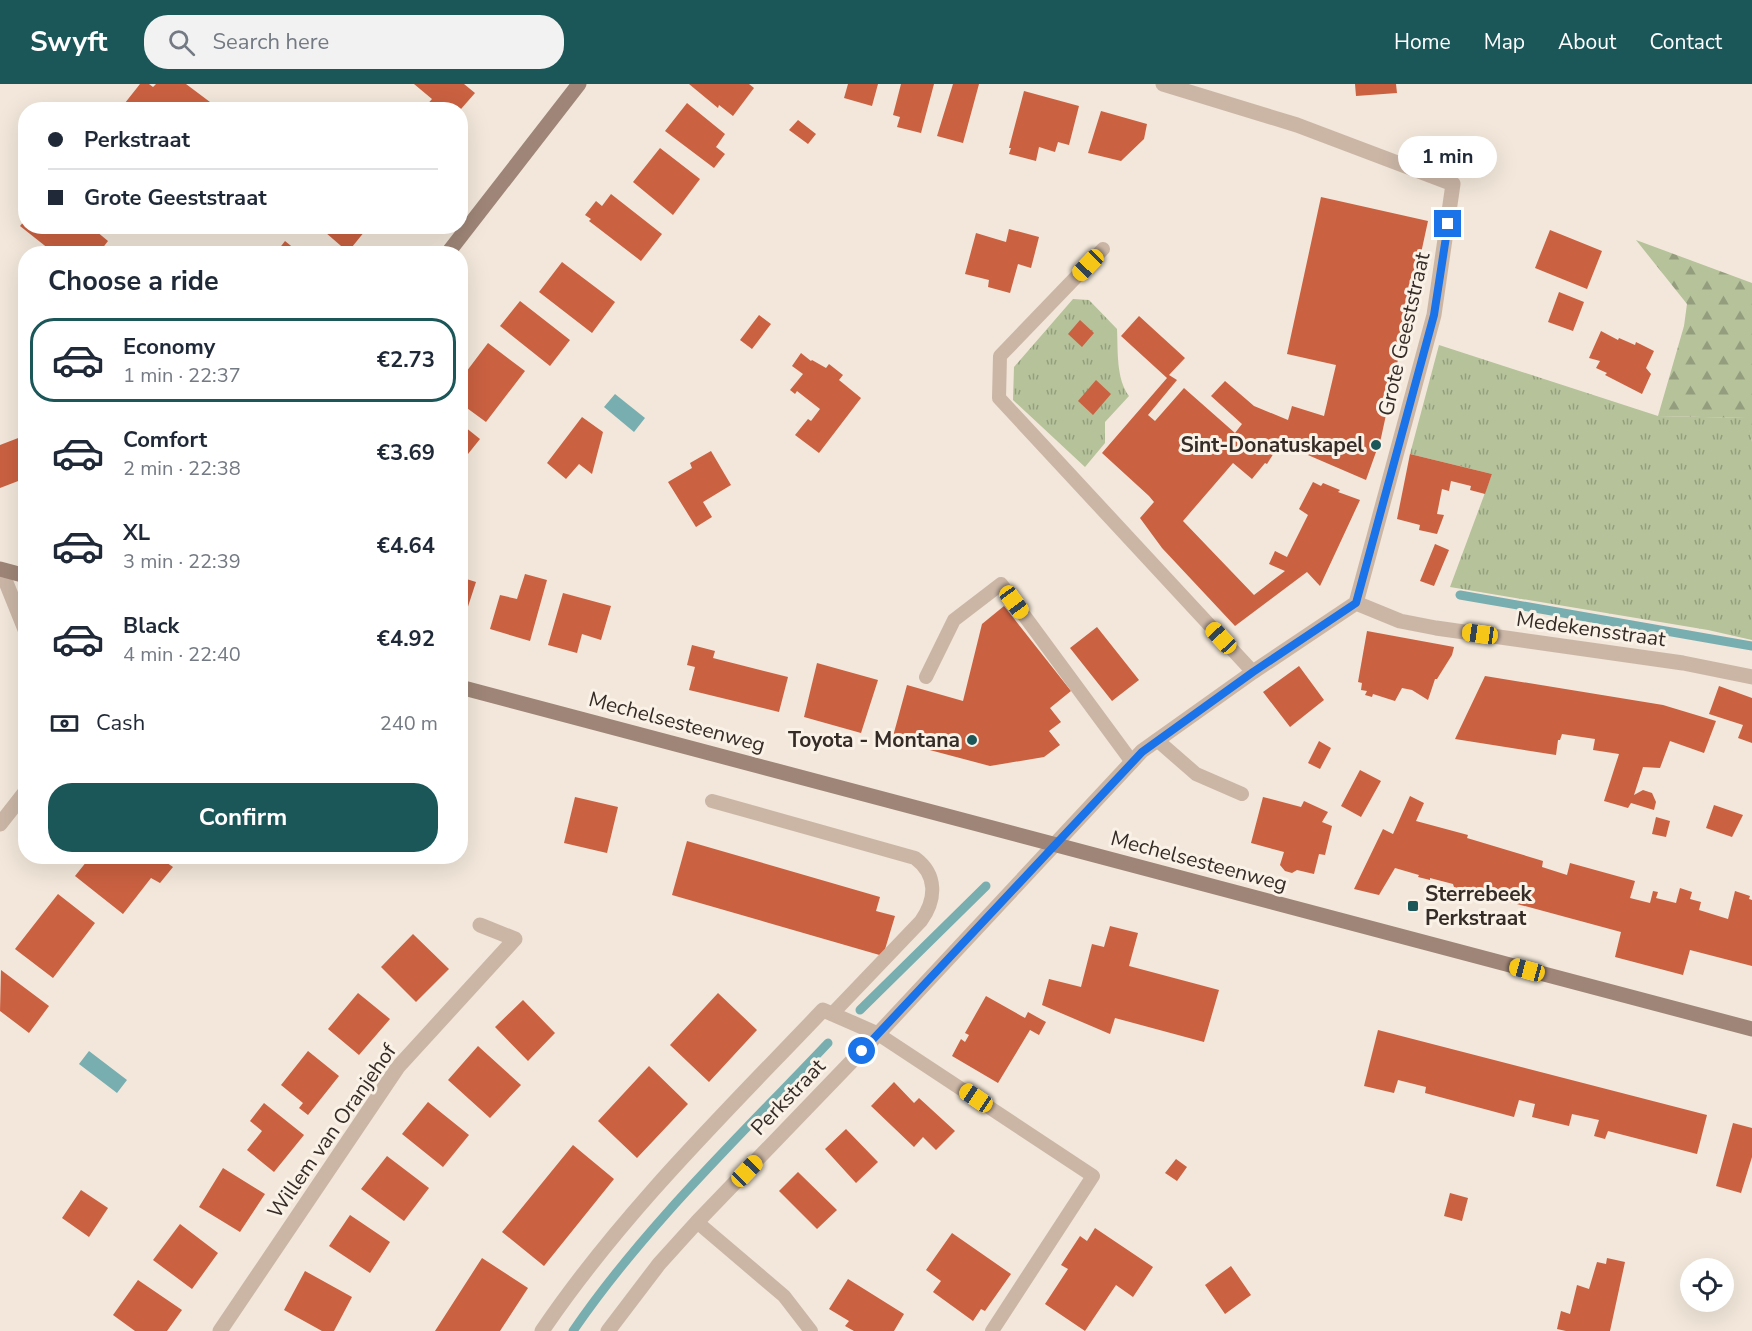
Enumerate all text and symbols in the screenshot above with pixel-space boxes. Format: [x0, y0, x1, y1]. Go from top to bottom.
search box [144, 15, 564, 69]
text: Swyft [30, 23, 108, 61]
icon: search [165, 26, 198, 59]
text: Search here [213, 27, 329, 57]
text: Home [1394, 28, 1451, 56]
text: Map [1484, 28, 1525, 56]
text: About [1558, 28, 1616, 56]
text: Contact [1649, 28, 1722, 56]
text: Perkstraat [84, 125, 190, 155]
callout: 1 min [1398, 137, 1498, 179]
text: 1 min [1422, 143, 1473, 170]
text: Grote Geeststraat [84, 183, 267, 213]
route end [1434, 210, 1461, 237]
car [1069, 246, 1107, 284]
street label: Grote Geeststraat [1372, 249, 1437, 419]
text: Choose a ride [48, 263, 219, 300]
text: Economy [123, 332, 215, 362]
icon: car [51, 333, 105, 387]
text: €2.73 [377, 345, 435, 375]
text: 1 min · 22:37 [123, 362, 241, 389]
text: Comfort [123, 425, 207, 455]
icon: car [51, 426, 105, 480]
place label: Sint-Donatuskapel [1180, 431, 1364, 459]
text: €3.69 [377, 438, 435, 468]
marker: Sint-Donatuskapel [1369, 438, 1383, 452]
text: 2 min · 22:38 [123, 455, 241, 482]
text: XL [123, 518, 150, 548]
icon: car [51, 519, 105, 573]
text: €4.64 [377, 531, 435, 561]
text: 3 min · 22:39 [123, 548, 241, 575]
car [996, 582, 1032, 622]
street label: Medekensstraat [1515, 605, 1668, 653]
text: Black [123, 611, 179, 641]
icon: car [51, 612, 105, 666]
car [1202, 619, 1240, 657]
car [1461, 623, 1499, 645]
text: €4.92 [377, 624, 435, 654]
text: 4 min · 22:40 [123, 641, 241, 668]
street label: Mechelsesteenweg [586, 685, 768, 759]
icon: cash [48, 707, 81, 740]
text: Cash [96, 708, 145, 738]
text: 240 m [380, 710, 438, 737]
place label: Toyota - Montana [788, 726, 960, 754]
marker: Toyota - Montana [965, 733, 979, 747]
button: Confirm [48, 783, 438, 852]
street label: Mechelsesteenweg [1108, 824, 1290, 898]
place label: Sterrebeek Perkstraat [1425, 880, 1533, 932]
marker: Sterrebeek Perkstraat [1406, 899, 1420, 913]
car [1507, 957, 1547, 983]
street label: Willem van Oranjehof [261, 1037, 403, 1224]
route start [848, 1037, 875, 1064]
street label: Perkstraat [745, 1052, 832, 1141]
car [956, 1080, 996, 1116]
car [728, 1152, 766, 1190]
map controls [1680, 1258, 1734, 1312]
button: locate [1680, 1258, 1734, 1312]

